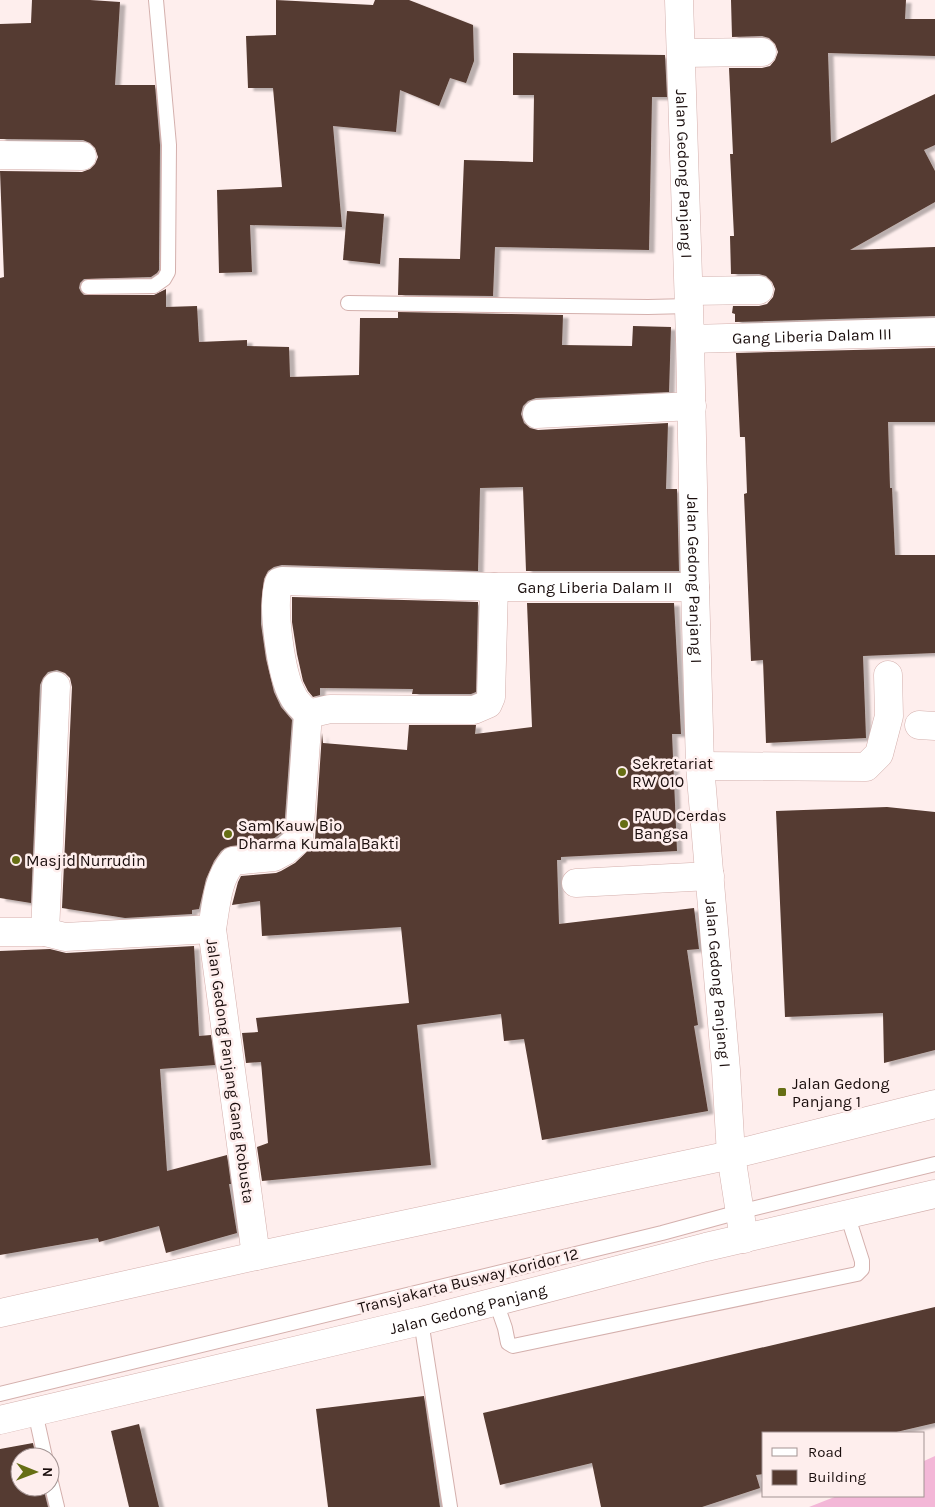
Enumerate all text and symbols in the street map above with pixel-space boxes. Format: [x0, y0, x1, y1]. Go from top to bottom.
street label: Jalan Gedong Panjang I [672, 89, 696, 259]
street label: Gang Liberia Dalam III [732, 324, 892, 348]
street label: Jalan Gedong Panjang I [683, 494, 706, 664]
street label: Gang Liberia Dalam II [517, 578, 672, 597]
place label: Sekretariat RW 010 [632, 754, 713, 791]
marker: Sekretariat RW 010 [616, 766, 628, 778]
place label: PAUD Cerdas Bangsa [634, 806, 727, 843]
place label: Sam Kauw Bio Dharma Kumala Bakti [238, 816, 399, 853]
marker: PAUD Cerdas Bangsa [618, 818, 630, 830]
marker: Sam Kauw Bio Dharma Kumala Bakti [222, 828, 234, 840]
place label: Masjid Nurrudin [26, 851, 146, 870]
marker: Masjid Nurrudin [10, 854, 22, 866]
street label: Jalan Gedong Panjang I [701, 898, 735, 1068]
street label: Jalan Gedong Panjang Gang Robusta [202, 937, 259, 1205]
place label: Jalan Gedong Panjang 1 [792, 1074, 889, 1111]
marker: Jalan Gedong Panjang 1 [776, 1086, 788, 1098]
street label: Transjakarta Busway Koridor 12 [356, 1244, 580, 1317]
street label: Jalan Gedong Panjang [388, 1280, 548, 1338]
legend [762, 1432, 925, 1497]
text: Road [808, 1443, 843, 1461]
north arrow [10, 1447, 60, 1497]
text: N [39, 1467, 56, 1477]
text: Building [808, 1468, 866, 1486]

